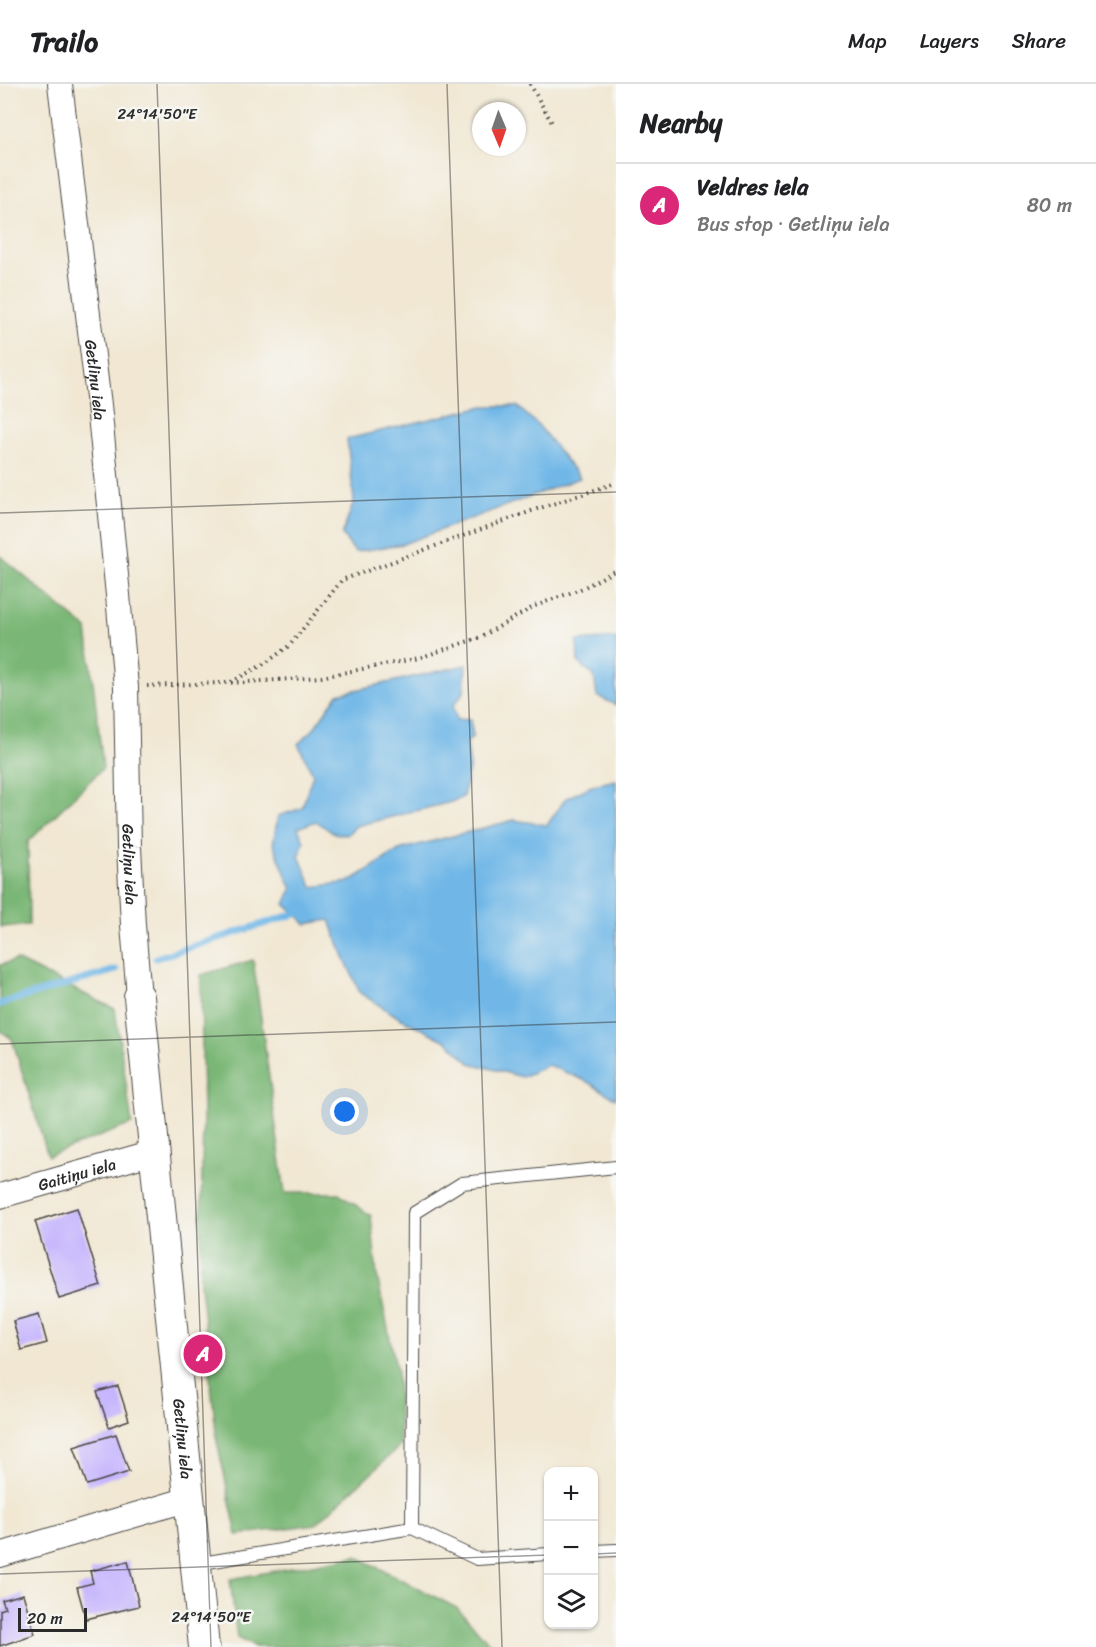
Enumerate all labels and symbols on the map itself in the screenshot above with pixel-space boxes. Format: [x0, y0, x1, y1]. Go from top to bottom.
text: 24°14'50"E [117, 101, 198, 127]
north arrow [472, 102, 526, 156]
street label: Getliņu iela [76, 338, 114, 421]
street label: Getliņu iela [114, 824, 146, 905]
your location [330, 1097, 359, 1126]
street label: Gaitiņu iela [35, 1150, 119, 1199]
pin: A [184, 1332, 222, 1376]
street label: Getliņu iela [164, 1397, 201, 1481]
text: 24°14'50"E [171, 1604, 252, 1630]
scale bar [18, 1605, 87, 1632]

